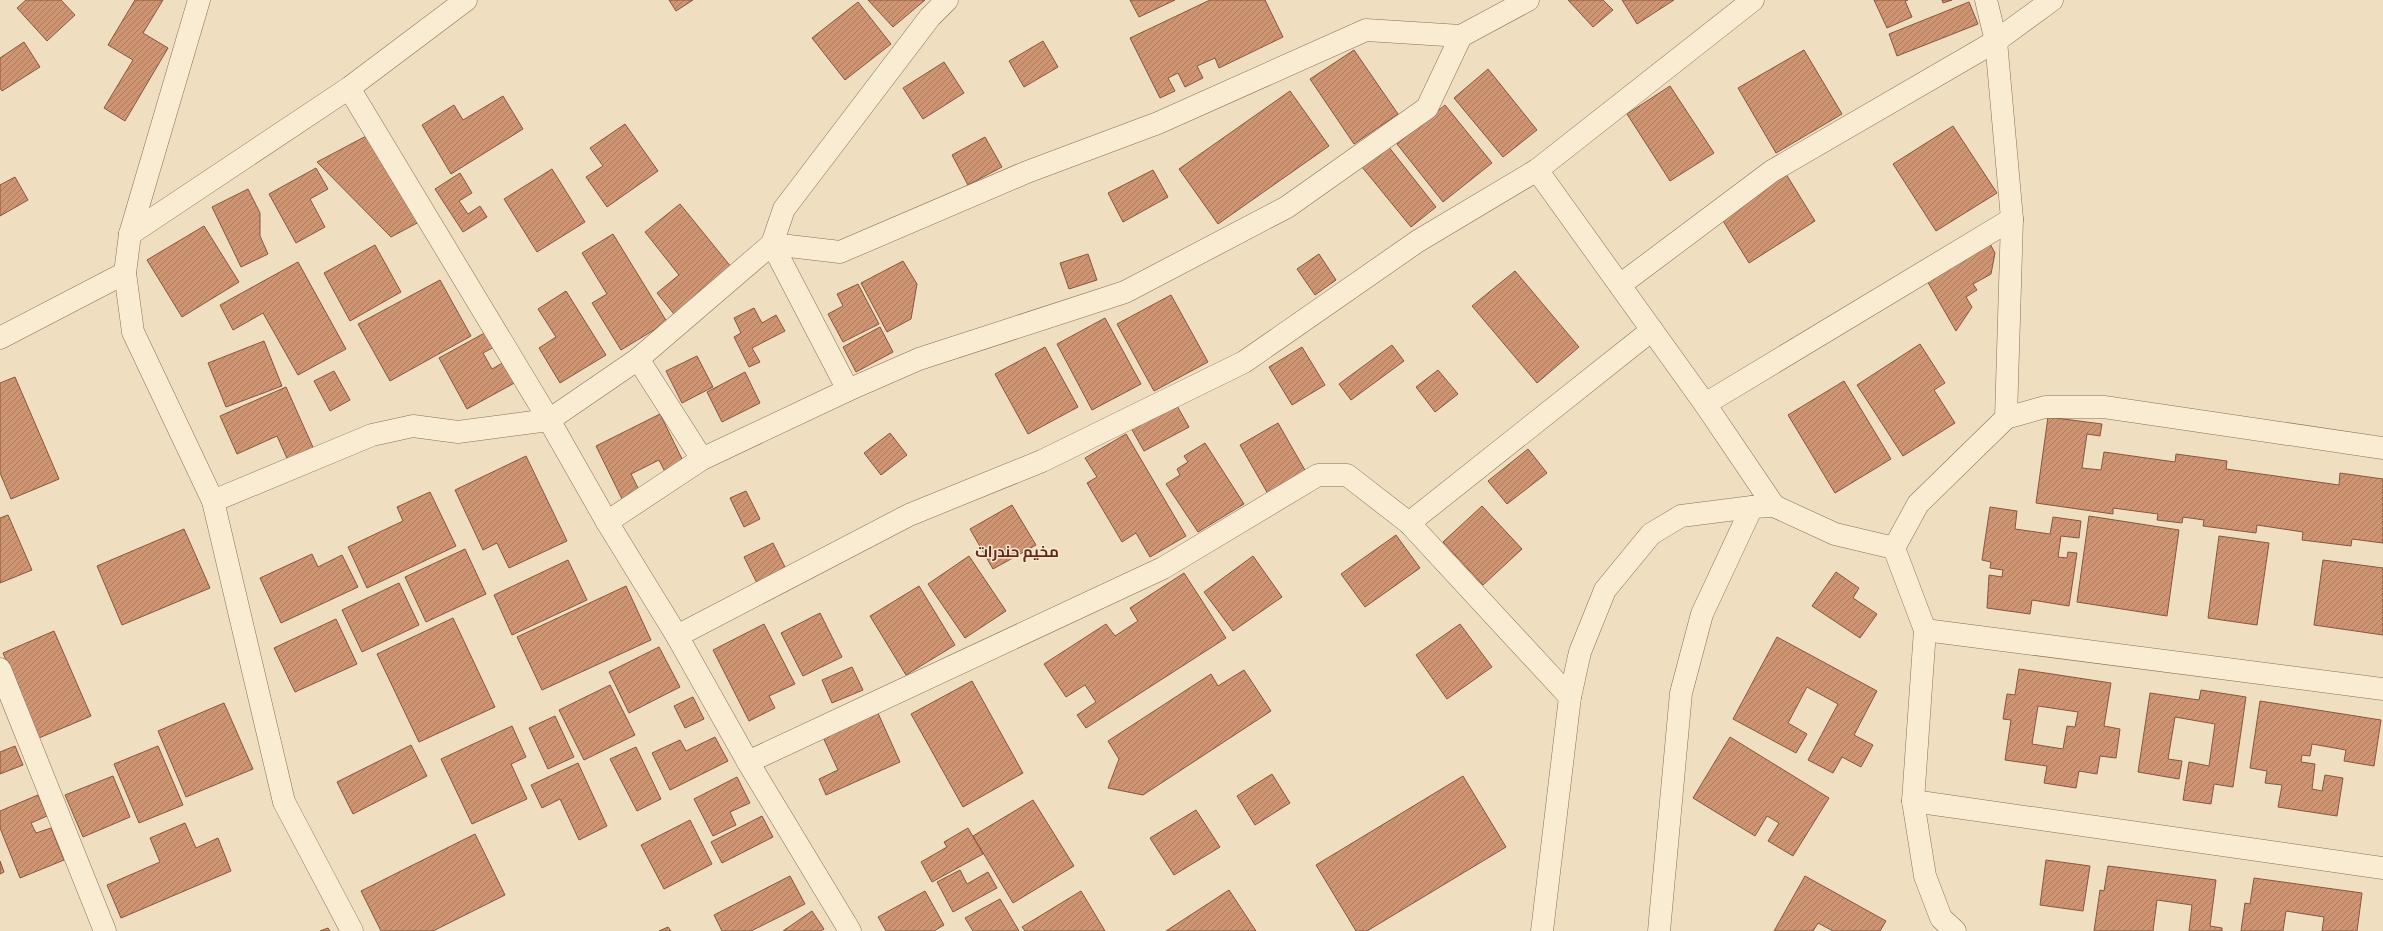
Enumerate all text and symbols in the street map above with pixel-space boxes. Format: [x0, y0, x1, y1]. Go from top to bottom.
district label: مخيم حندرات [975, 541, 1059, 562]

